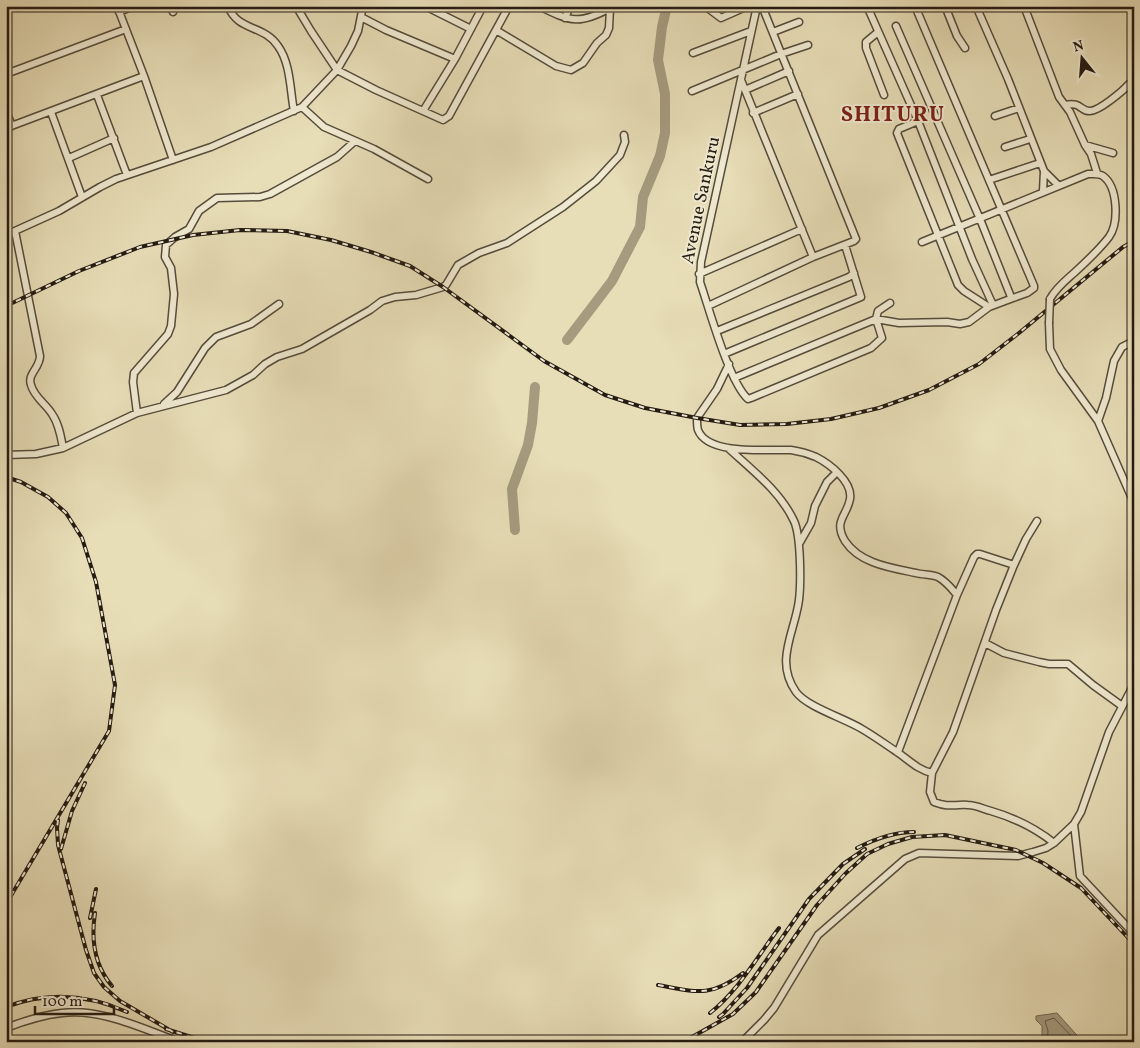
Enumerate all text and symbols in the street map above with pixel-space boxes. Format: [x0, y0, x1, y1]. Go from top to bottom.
north arrow [1058, 32, 1108, 82]
text: N [1071, 36, 1086, 58]
district label: SHITURU [841, 100, 945, 131]
street label: Avenue Sankuru [676, 134, 727, 266]
scale bar [35, 983, 114, 1015]
text: 100 m [42, 992, 82, 1013]

